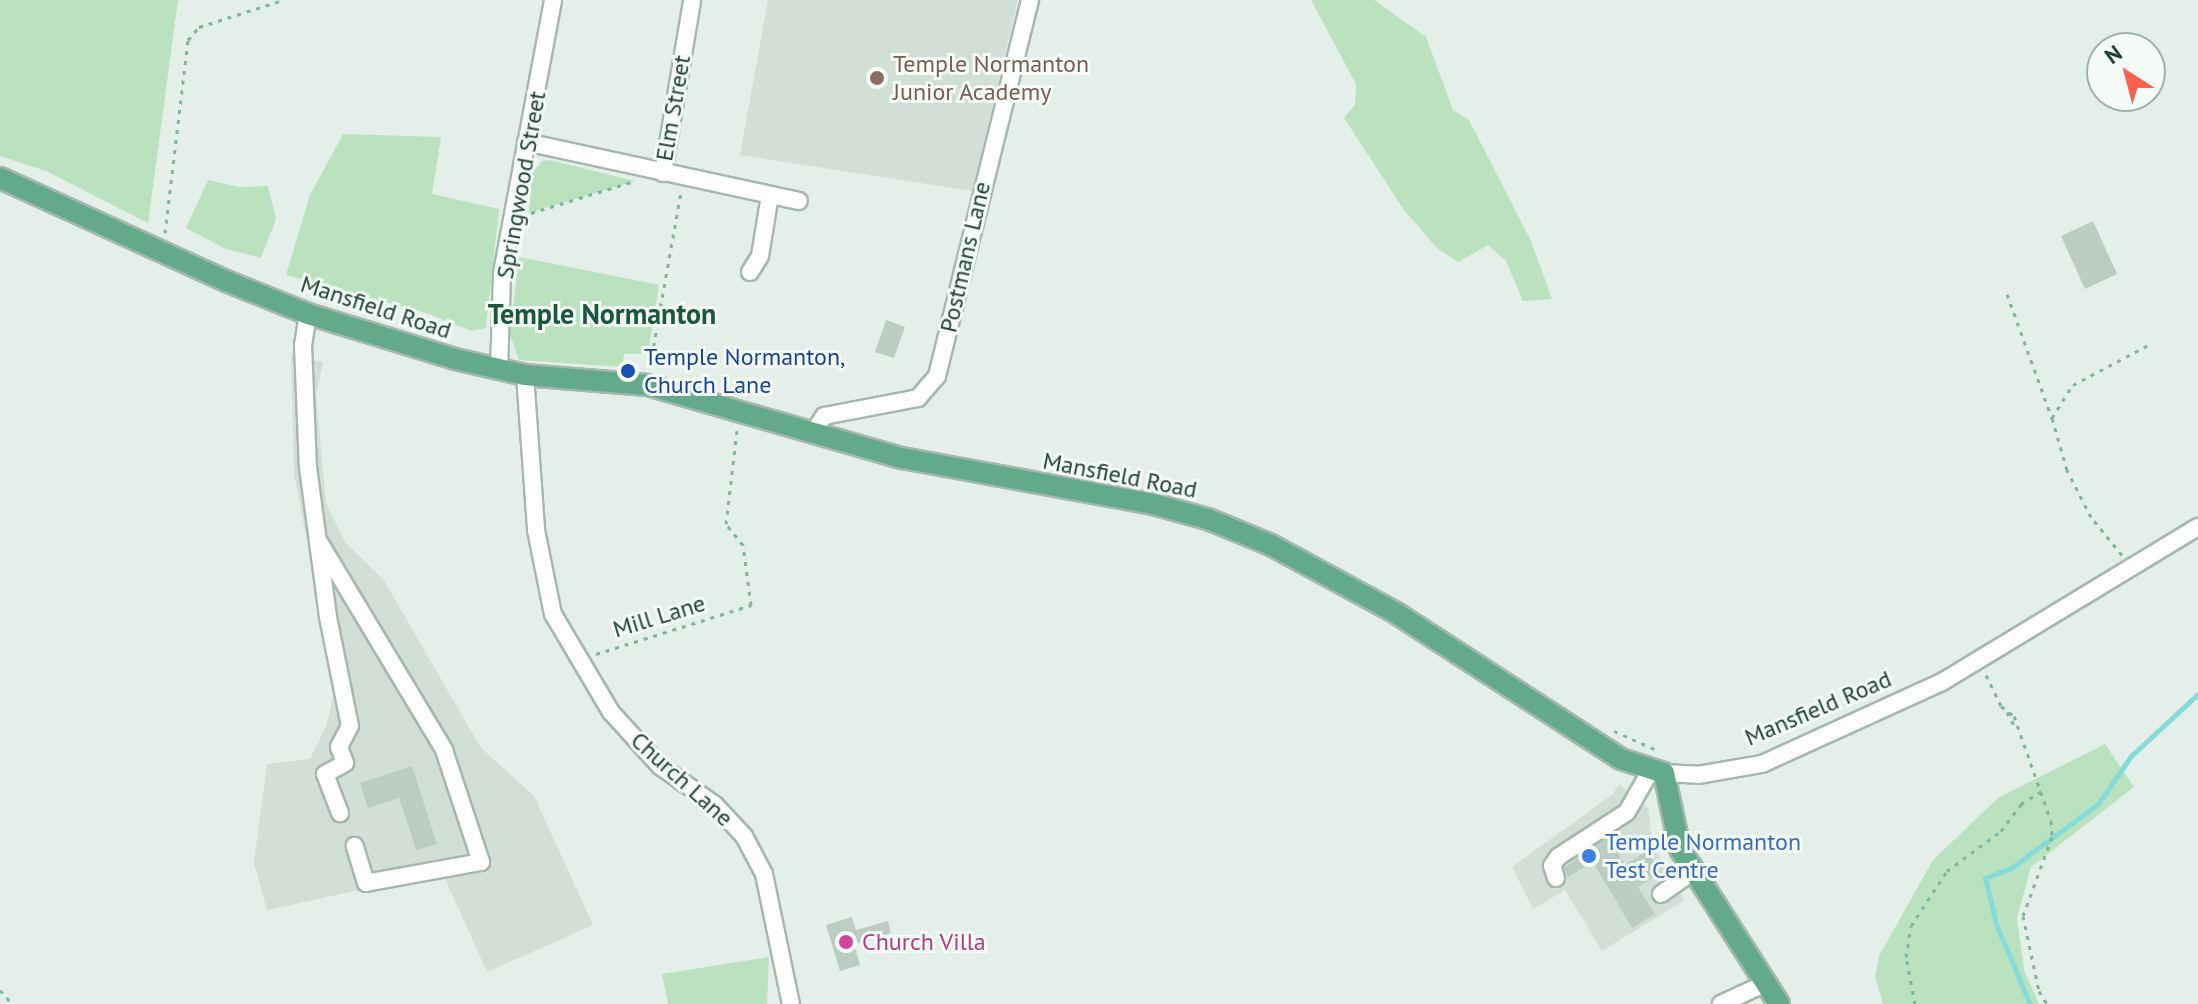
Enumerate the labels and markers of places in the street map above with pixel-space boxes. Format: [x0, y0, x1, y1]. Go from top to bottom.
place label: Temple Normanton Junior Academy [893, 50, 1089, 106]
marker: Temple Normanton Junior Academy [868, 69, 886, 87]
place label: Temple Normanton, Church Lane [644, 343, 845, 399]
marker: Temple Normanton, Church Lane [619, 362, 637, 380]
place label: Temple Normanton Test Centre [1605, 828, 1801, 884]
marker: Temple Normanton Test Centre [1580, 847, 1598, 865]
place label: Church Villa [862, 928, 986, 956]
marker: Church Villa [837, 933, 855, 951]

